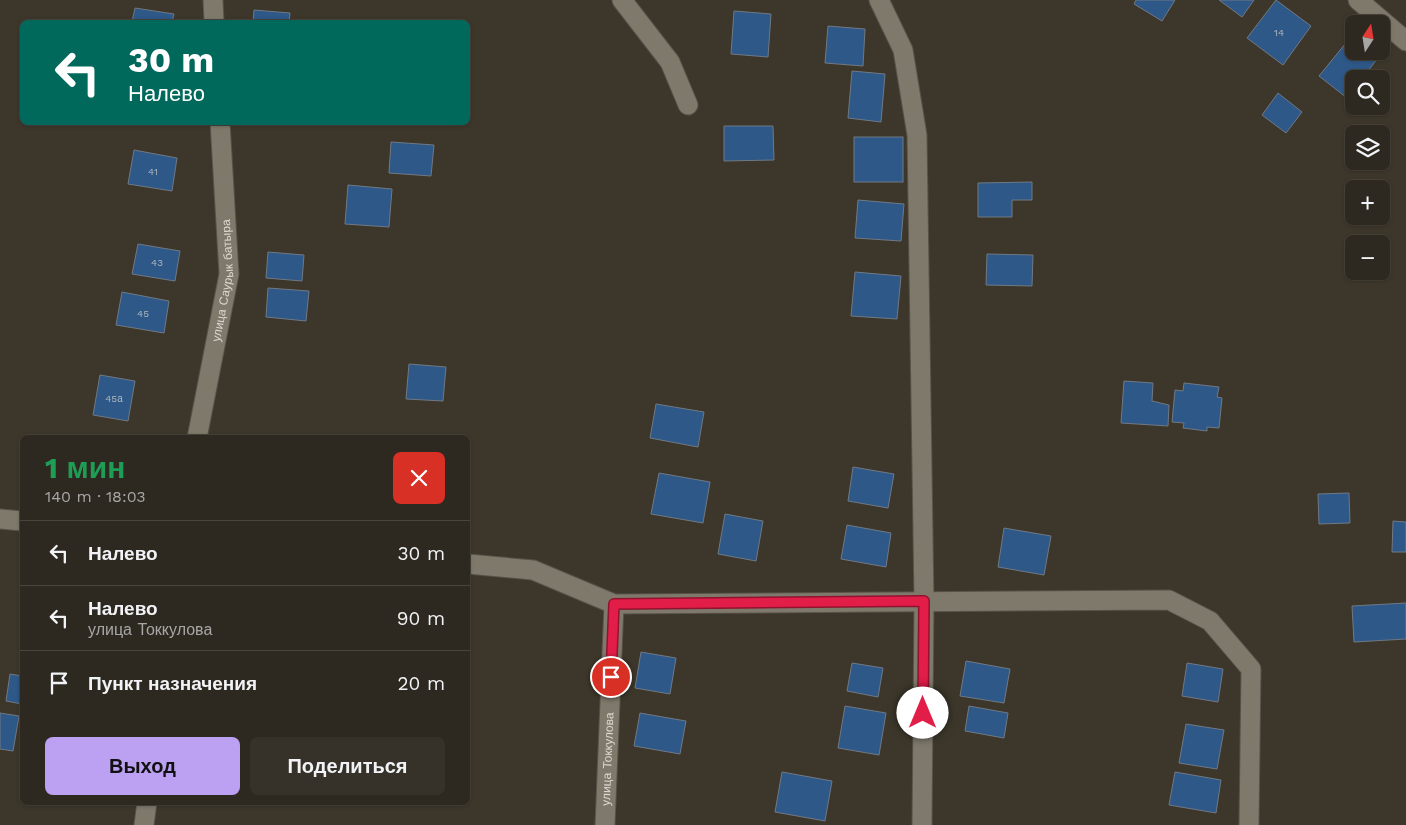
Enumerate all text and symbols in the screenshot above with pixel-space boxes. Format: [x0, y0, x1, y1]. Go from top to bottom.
north arrow [1345, 15, 1390, 60]
map controls [1345, 15, 1390, 280]
house number: 14 [1274, 27, 1284, 38]
text: 30 m [128, 39, 214, 81]
icon: left [45, 40, 110, 105]
button: search [1345, 70, 1390, 115]
text: Налево [128, 81, 205, 106]
button: layers [1345, 125, 1390, 170]
house number: 41 [148, 166, 158, 177]
button: + [1345, 180, 1390, 225]
street label: улица Саурык батыра [209, 219, 236, 343]
button: − [1345, 235, 1390, 280]
house number: 43 [151, 257, 163, 268]
house number: 45 [137, 308, 149, 319]
house number: 45а [105, 393, 123, 404]
text: 1 мин [45, 450, 125, 485]
button: close [393, 452, 445, 504]
text: 140 m · 18:03 [45, 487, 146, 506]
icon: left [45, 539, 73, 567]
text: Налево [88, 542, 158, 565]
text: 30 m [398, 542, 445, 565]
text: Налево [88, 597, 158, 620]
icon: left [45, 604, 73, 632]
text: 90 m [397, 607, 445, 630]
text: улица Токкулова [88, 620, 212, 639]
pin [590, 656, 632, 698]
icon: arrive [597, 663, 625, 691]
icon: arrive [45, 669, 73, 697]
text: Пункт назначения [88, 672, 257, 695]
text: 20 m [398, 672, 445, 695]
position arrow [896, 686, 948, 738]
street label: улица Токкулова [599, 712, 617, 806]
button: Выход [45, 737, 240, 795]
button: Поделиться [250, 737, 445, 795]

